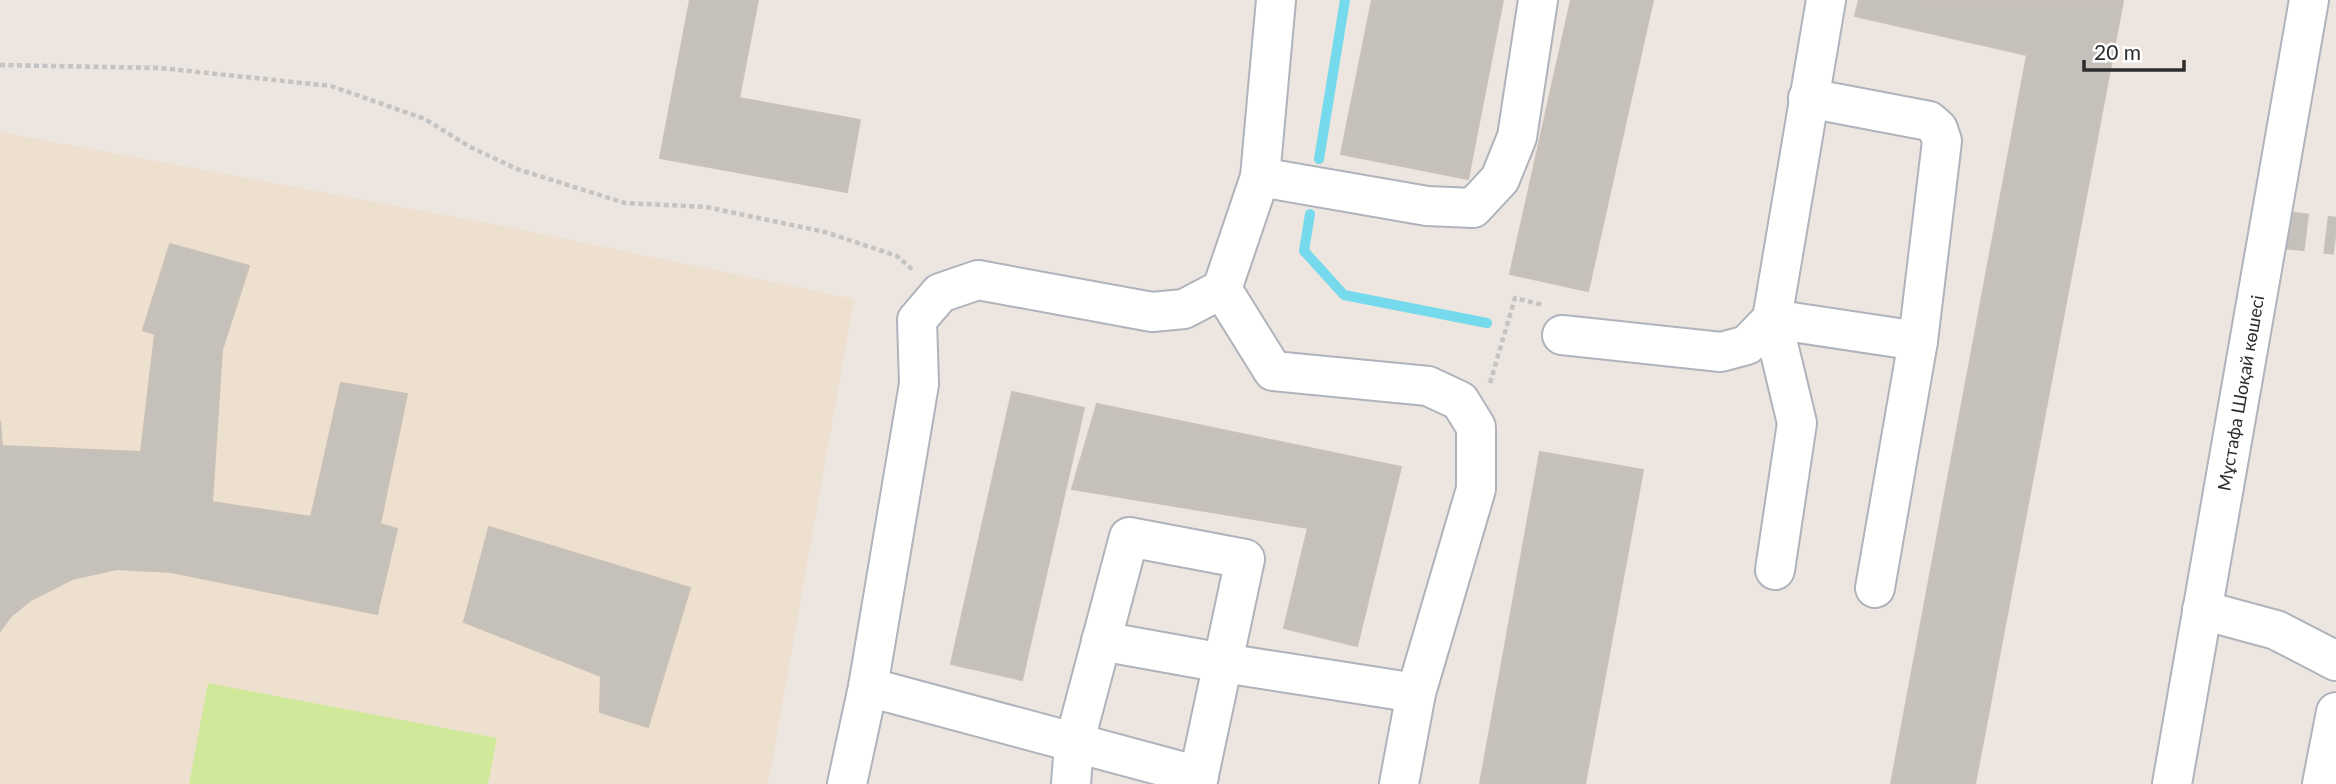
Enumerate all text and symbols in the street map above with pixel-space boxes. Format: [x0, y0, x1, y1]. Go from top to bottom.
scale bar [2084, 28, 2184, 72]
text: 20 m [2094, 39, 2141, 64]
street label: Мұстафа Шоқай көшесі [2212, 293, 2268, 493]

